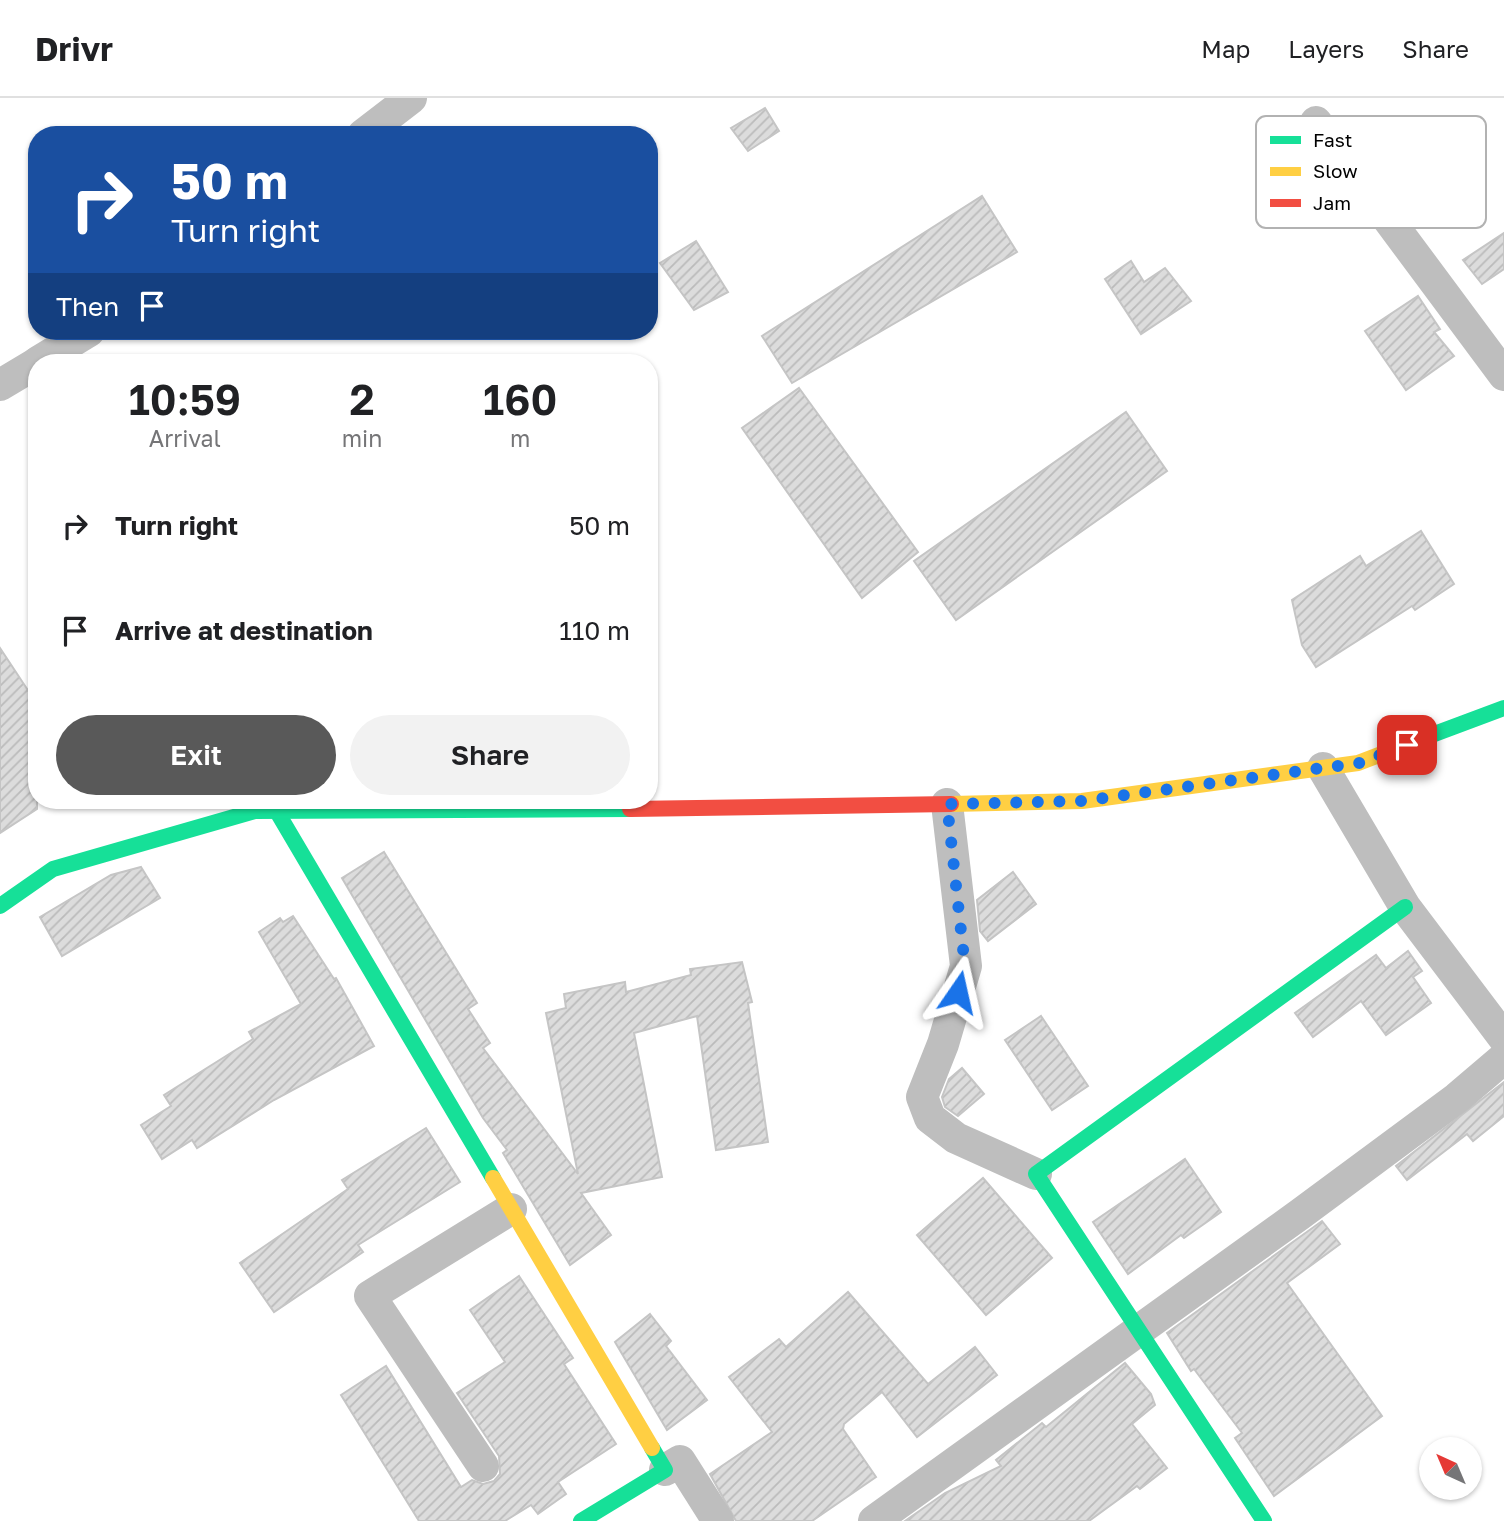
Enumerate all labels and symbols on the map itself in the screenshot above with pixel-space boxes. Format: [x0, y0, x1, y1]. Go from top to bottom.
legend [1256, 116, 1486, 228]
text: Fast [1313, 128, 1352, 151]
text: Slow [1313, 159, 1358, 182]
text: Jam [1313, 191, 1351, 214]
pin [1377, 715, 1437, 775]
position arrow [921, 955, 995, 1029]
north arrow [1419, 1437, 1482, 1500]

